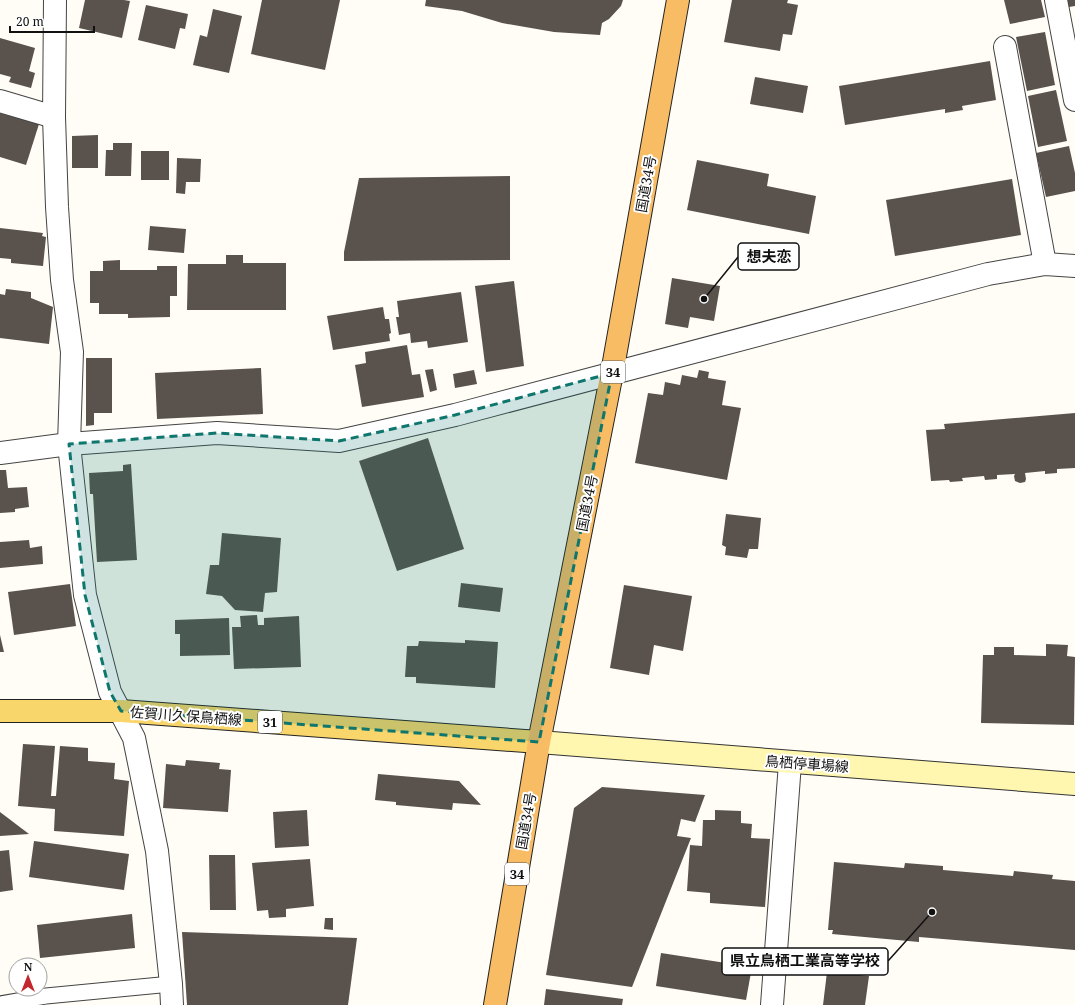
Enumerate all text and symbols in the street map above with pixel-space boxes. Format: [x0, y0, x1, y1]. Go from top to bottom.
scale bar [10, 8, 94, 34]
text: 20 m [16, 13, 44, 30]
street label: 国道34号 [631, 154, 660, 214]
callout: 想夫恋 [738, 243, 799, 270]
text: 想夫恋 [746, 246, 792, 266]
road number: 34 [601, 361, 625, 383]
street label: 国道34号 [572, 473, 601, 533]
street label: 佐賀川久保鳥栖線 [130, 702, 243, 729]
road number: 31 [258, 711, 282, 733]
street label: 鳥栖停車場線 [764, 751, 850, 776]
street label: 国道34号 [511, 791, 540, 851]
road number: 34 [505, 863, 529, 885]
callout: 県立鳥栖工業高等学校 [722, 948, 888, 975]
text: 県立鳥栖工業高等学校 [730, 950, 880, 970]
north arrow [8, 957, 48, 997]
text: N [24, 959, 33, 974]

